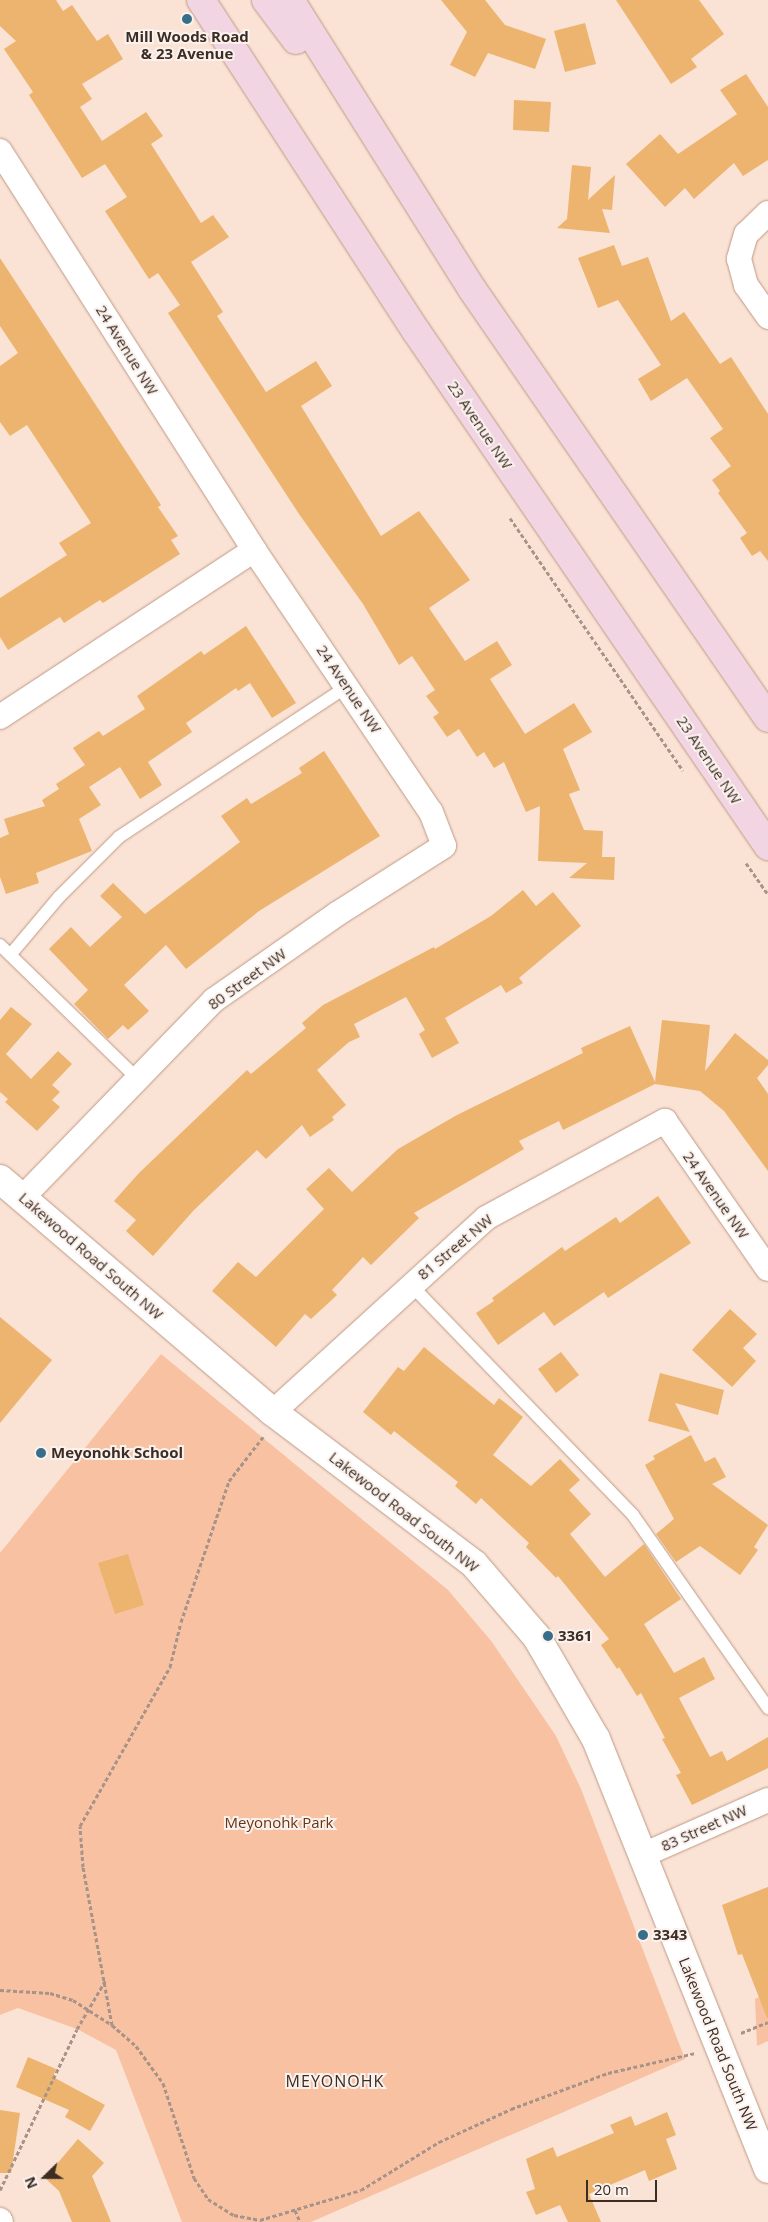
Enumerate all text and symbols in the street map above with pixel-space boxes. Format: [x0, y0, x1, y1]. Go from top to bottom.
marker: Mill Woods Road & 23 Avenue [181, 13, 193, 25]
place label: Mill Woods Road & 23 Avenue [125, 27, 249, 62]
street label: 24 Avenue NW [92, 302, 162, 398]
street label: 23 Avenue NW [444, 378, 516, 472]
street label: 24 Avenue NW [313, 642, 385, 736]
street label: 23 Avenue NW [673, 713, 745, 807]
street label: 80 Street NW [205, 945, 289, 1013]
street label: 24 Avenue NW [679, 1148, 753, 1242]
street label: Lakewood Road South NW [15, 1189, 167, 1323]
street label: 81 Street NW [414, 1211, 496, 1283]
place label: Meyonohk School [51, 1444, 183, 1462]
marker: Meyonohk School [35, 1447, 47, 1459]
street label: Lakewood Road South NW [326, 1448, 482, 1576]
place label: 3361 [558, 1627, 592, 1645]
marker: 3361 [542, 1630, 554, 1642]
street label: 83 Street NW [658, 1801, 750, 1855]
park label: Meyonohk Park [224, 1814, 334, 1832]
place label: 3343 [653, 1926, 687, 1944]
marker: 3343 [637, 1929, 649, 1941]
street label: Lakewood Road South NW [675, 1955, 761, 2133]
district label: MEYONOHK [285, 2071, 385, 2091]
north arrow [20, 2152, 70, 2202]
scale bar [588, 2170, 659, 2202]
text: N [20, 2174, 42, 2192]
text: 20 m [594, 2179, 629, 2199]

